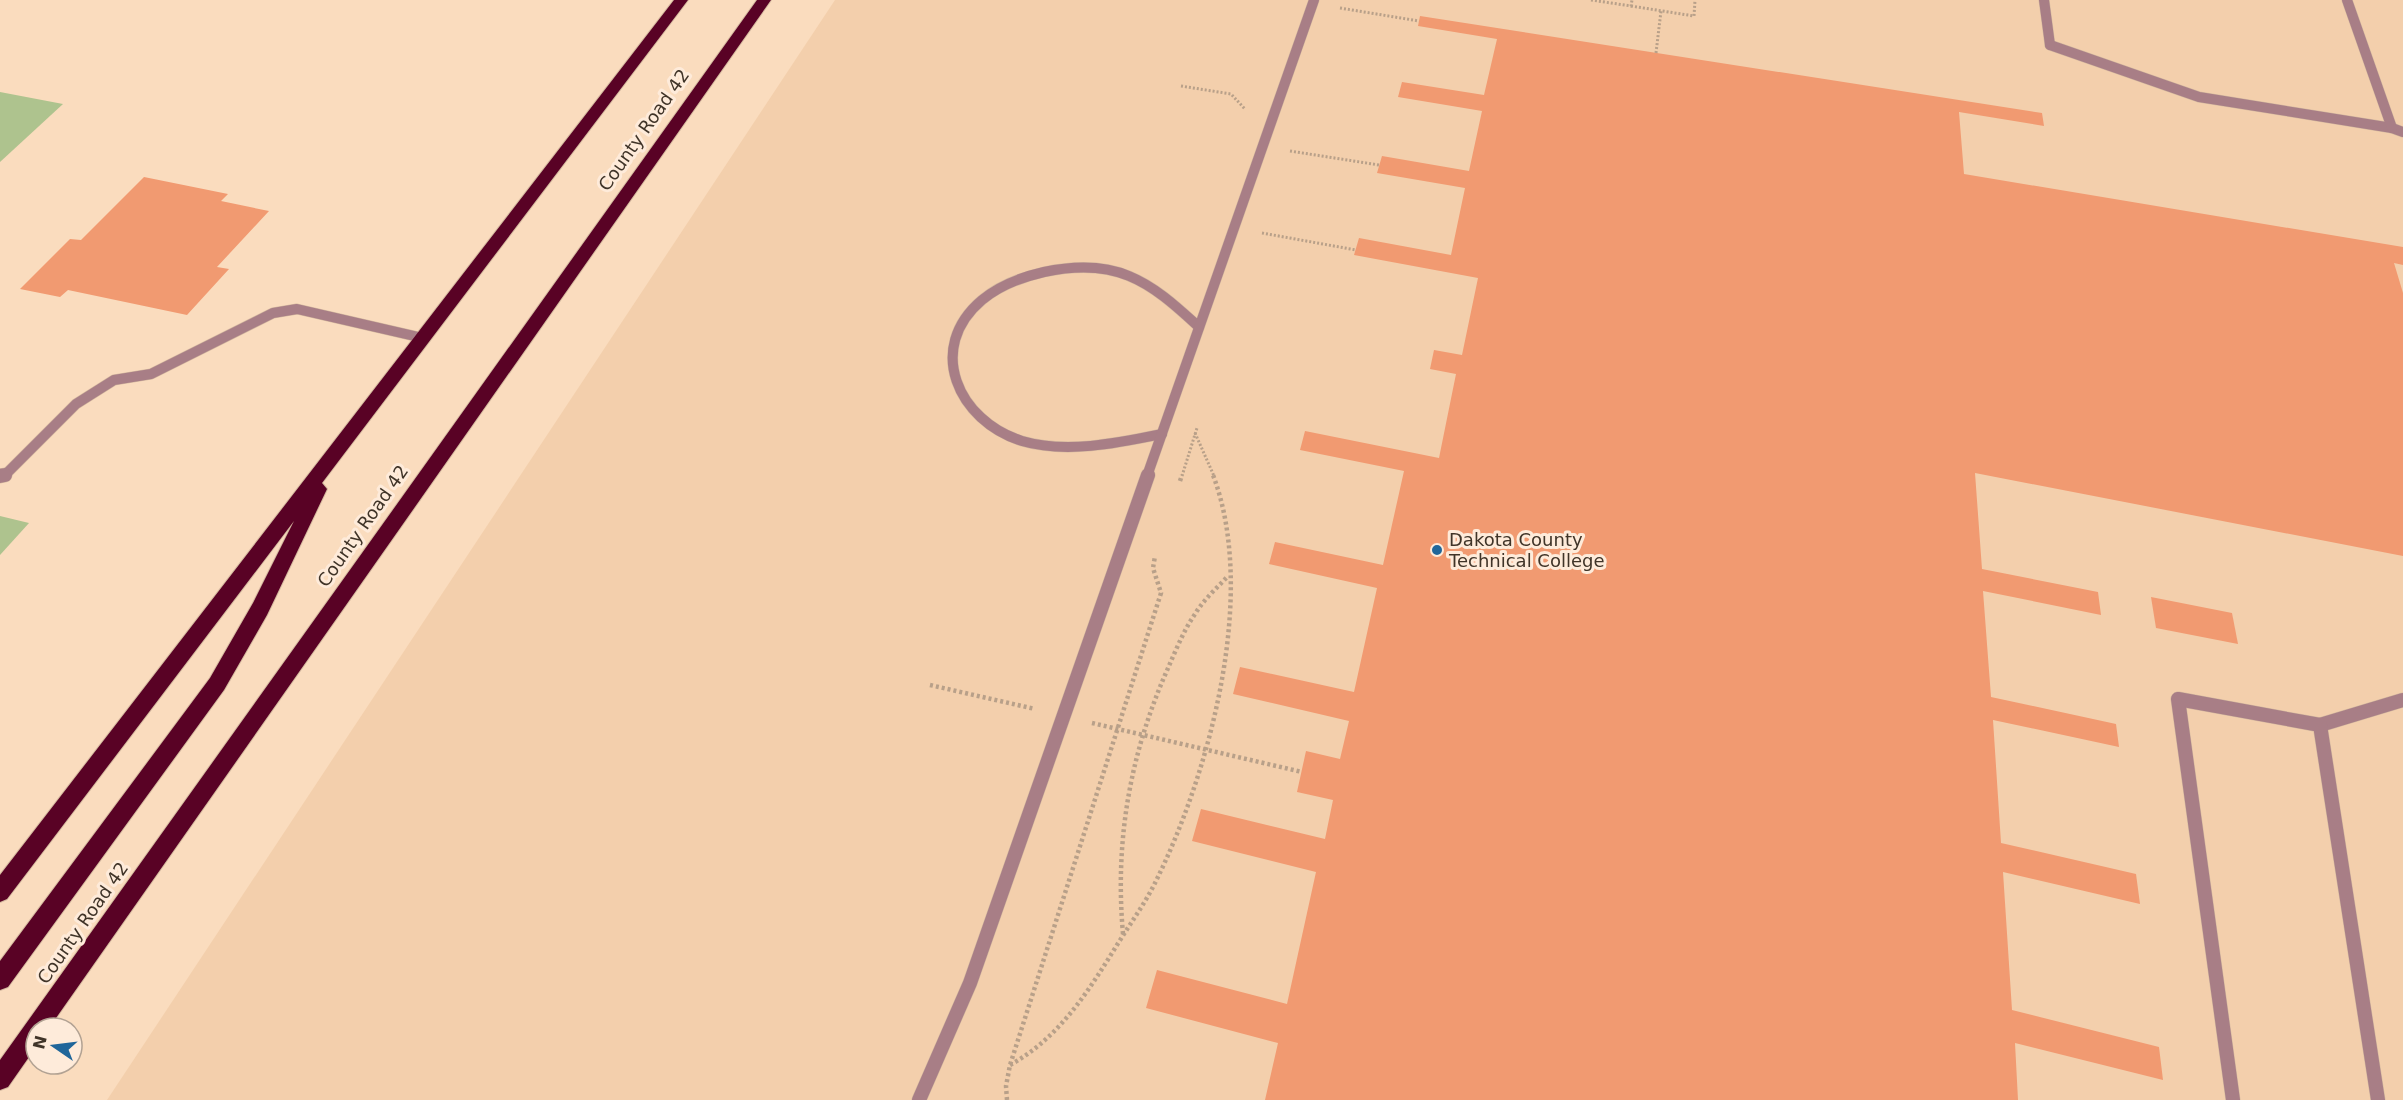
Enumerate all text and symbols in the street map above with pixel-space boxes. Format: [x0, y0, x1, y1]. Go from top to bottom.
street label: County Road 42 [594, 65, 693, 195]
street label: County Road 42 [313, 461, 412, 591]
place label: Dakota County Technical College [1448, 529, 1605, 571]
marker: Dakota County Technical College [1430, 543, 1444, 557]
street label: County Road 42 [33, 858, 132, 988]
north arrow [24, 1016, 84, 1076]
text: N [29, 1034, 51, 1051]

